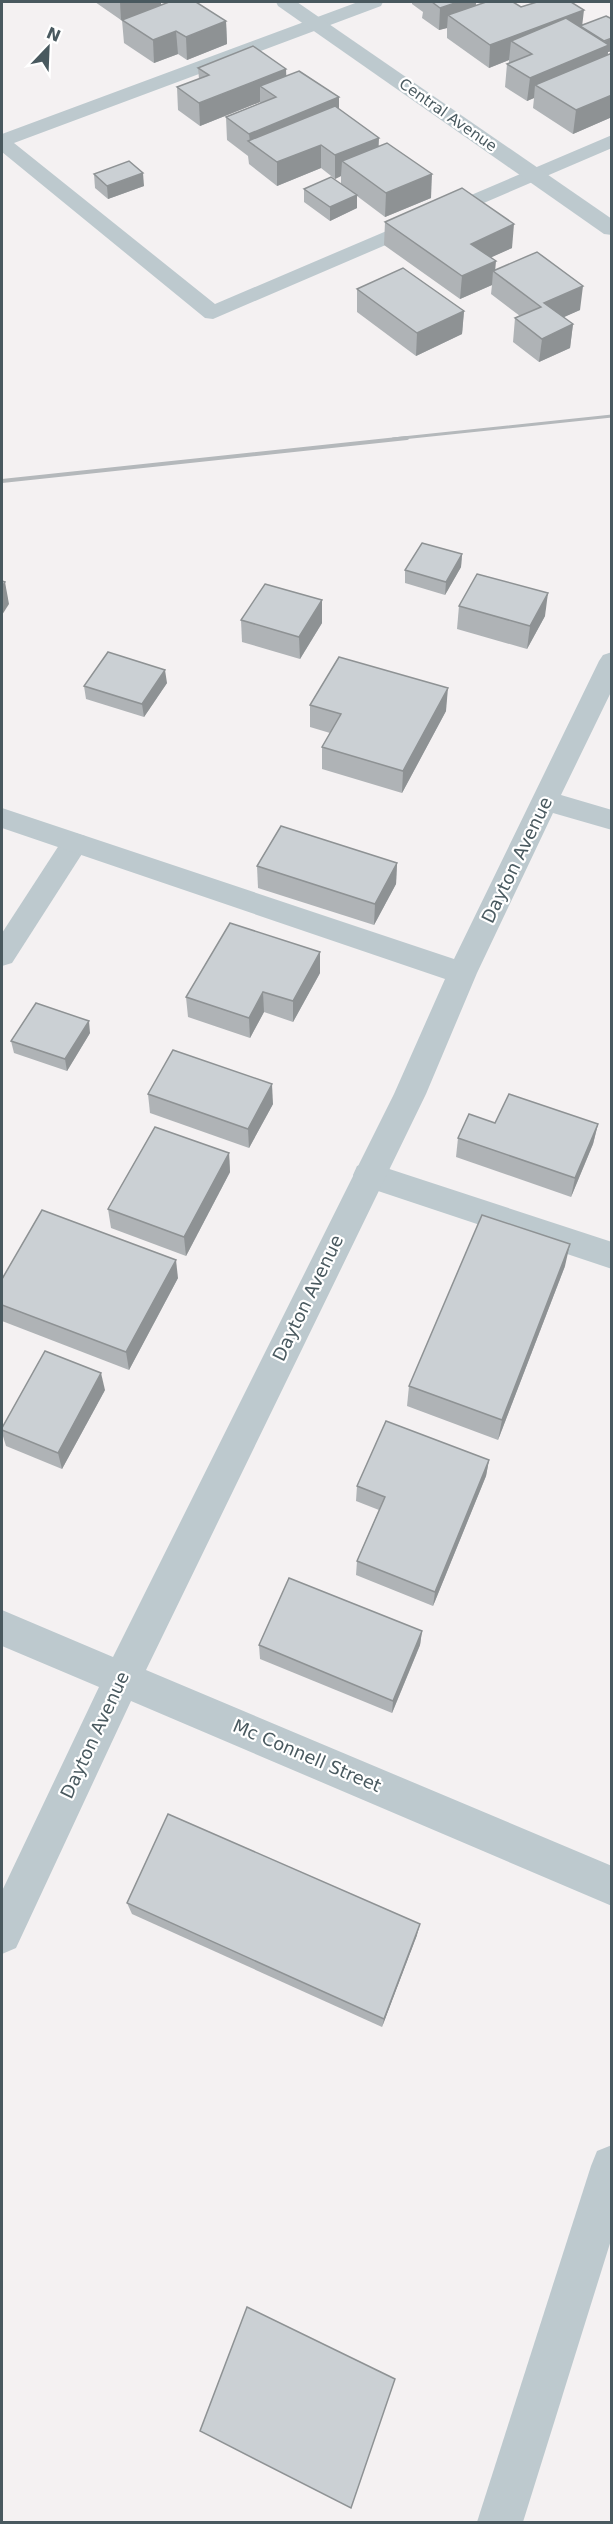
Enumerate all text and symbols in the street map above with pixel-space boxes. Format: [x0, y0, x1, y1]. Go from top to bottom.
north arrow [18, 18, 78, 78]
text: N [44, 23, 64, 46]
street label: Central Avenue [396, 75, 500, 155]
street label: Dayton Avenue [477, 793, 556, 926]
street label: Dayton Avenue [268, 1231, 347, 1364]
street label: Dayton Avenue [56, 1668, 133, 1802]
street label: Mc Connell Street [230, 1715, 384, 1796]

